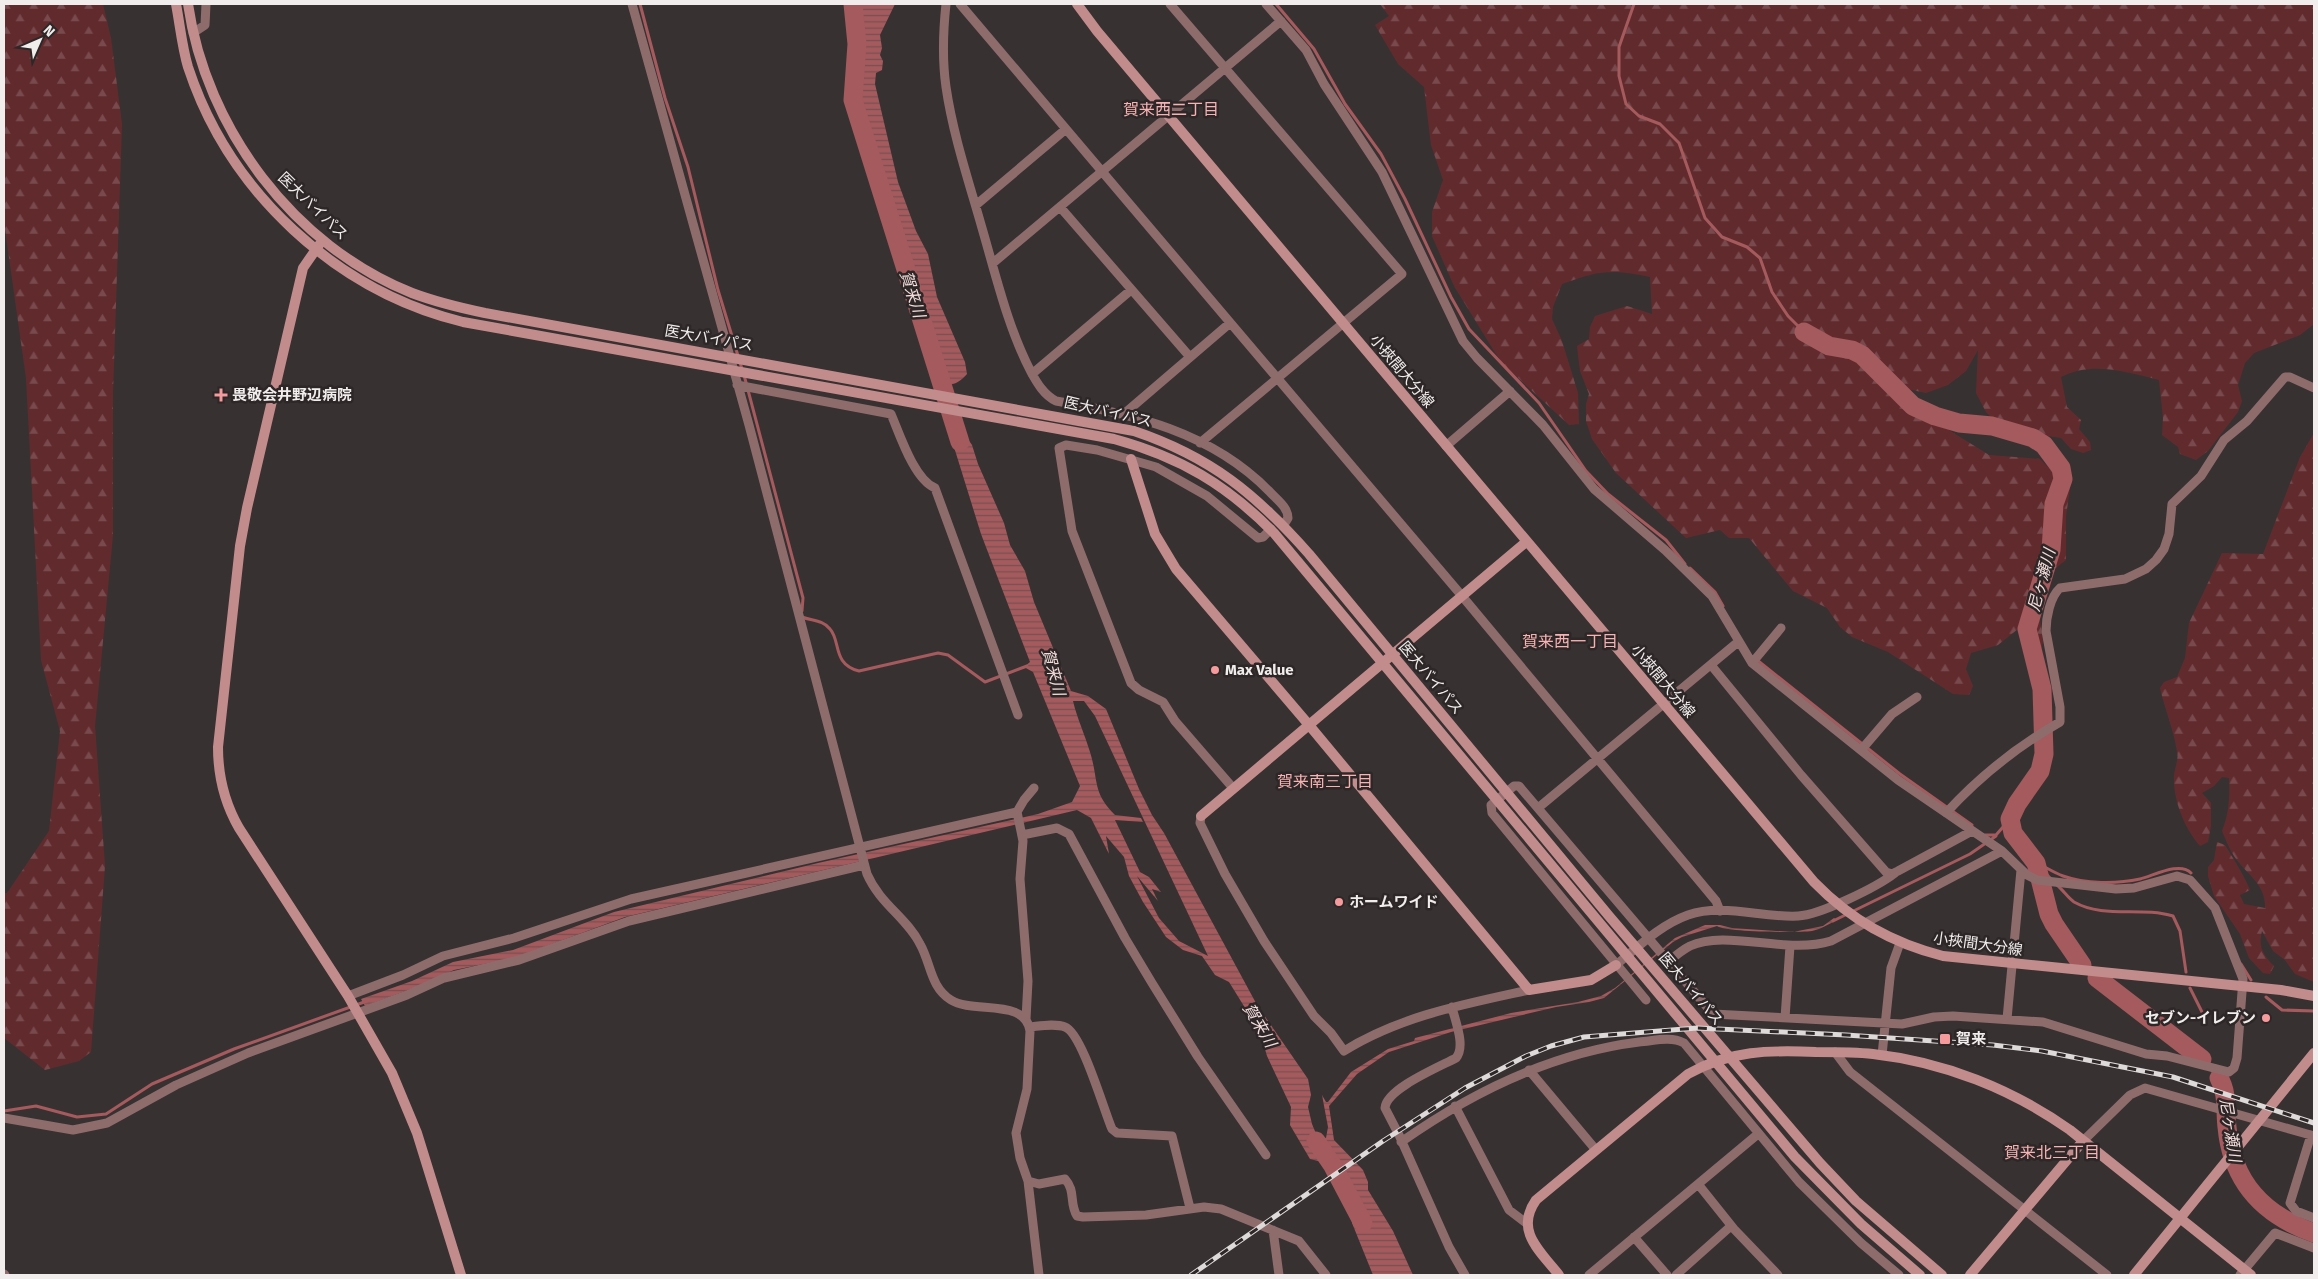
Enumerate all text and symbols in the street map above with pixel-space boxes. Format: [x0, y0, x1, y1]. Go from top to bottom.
north arrow [15, 15, 65, 65]
text: N [40, 22, 58, 40]
district label: 賀来西二丁目 [1123, 100, 1219, 119]
street label: 医大バイパス [274, 168, 352, 244]
water label: 賀来川 [896, 268, 930, 322]
street label: 医大バイパス [663, 321, 755, 355]
street label: 小挾間大分線 [1366, 331, 1438, 411]
place label: 畏敬会井野辺病院 [232, 386, 352, 404]
marker: 畏敬会井野辺病院 [214, 388, 228, 402]
street label: 医大バイパス [1062, 393, 1154, 431]
water label: 尼ヶ瀬川 [2024, 545, 2059, 614]
district label: 賀来西一丁目 [1522, 632, 1618, 651]
street label: 医大バイパス [1395, 638, 1467, 718]
street label: 小挾間大分線 [1627, 641, 1699, 721]
water label: 賀来川 [1038, 646, 1069, 700]
place label: Max Value [1225, 661, 1294, 679]
marker: Max Value [1209, 664, 1221, 676]
district label: 賀来南三丁目 [1277, 772, 1373, 791]
place label: ホームワイド [1349, 893, 1439, 911]
marker: ホームワイド [1333, 896, 1345, 908]
street label: 小挾間大分線 [1932, 929, 2024, 959]
street label: 医大バイパス [1655, 949, 1727, 1029]
water label: 賀来川 [1239, 1000, 1281, 1052]
place label: セブン-イレブン [2145, 1009, 2256, 1027]
marker: セブン-イレブン [2260, 1012, 2272, 1024]
place label: 賀来 [1956, 1030, 1986, 1048]
marker: 賀来 [1938, 1032, 1952, 1046]
water label: 尼ヶ瀬川 [2216, 1097, 2245, 1165]
district label: 賀来北三丁目 [2004, 1143, 2100, 1162]

